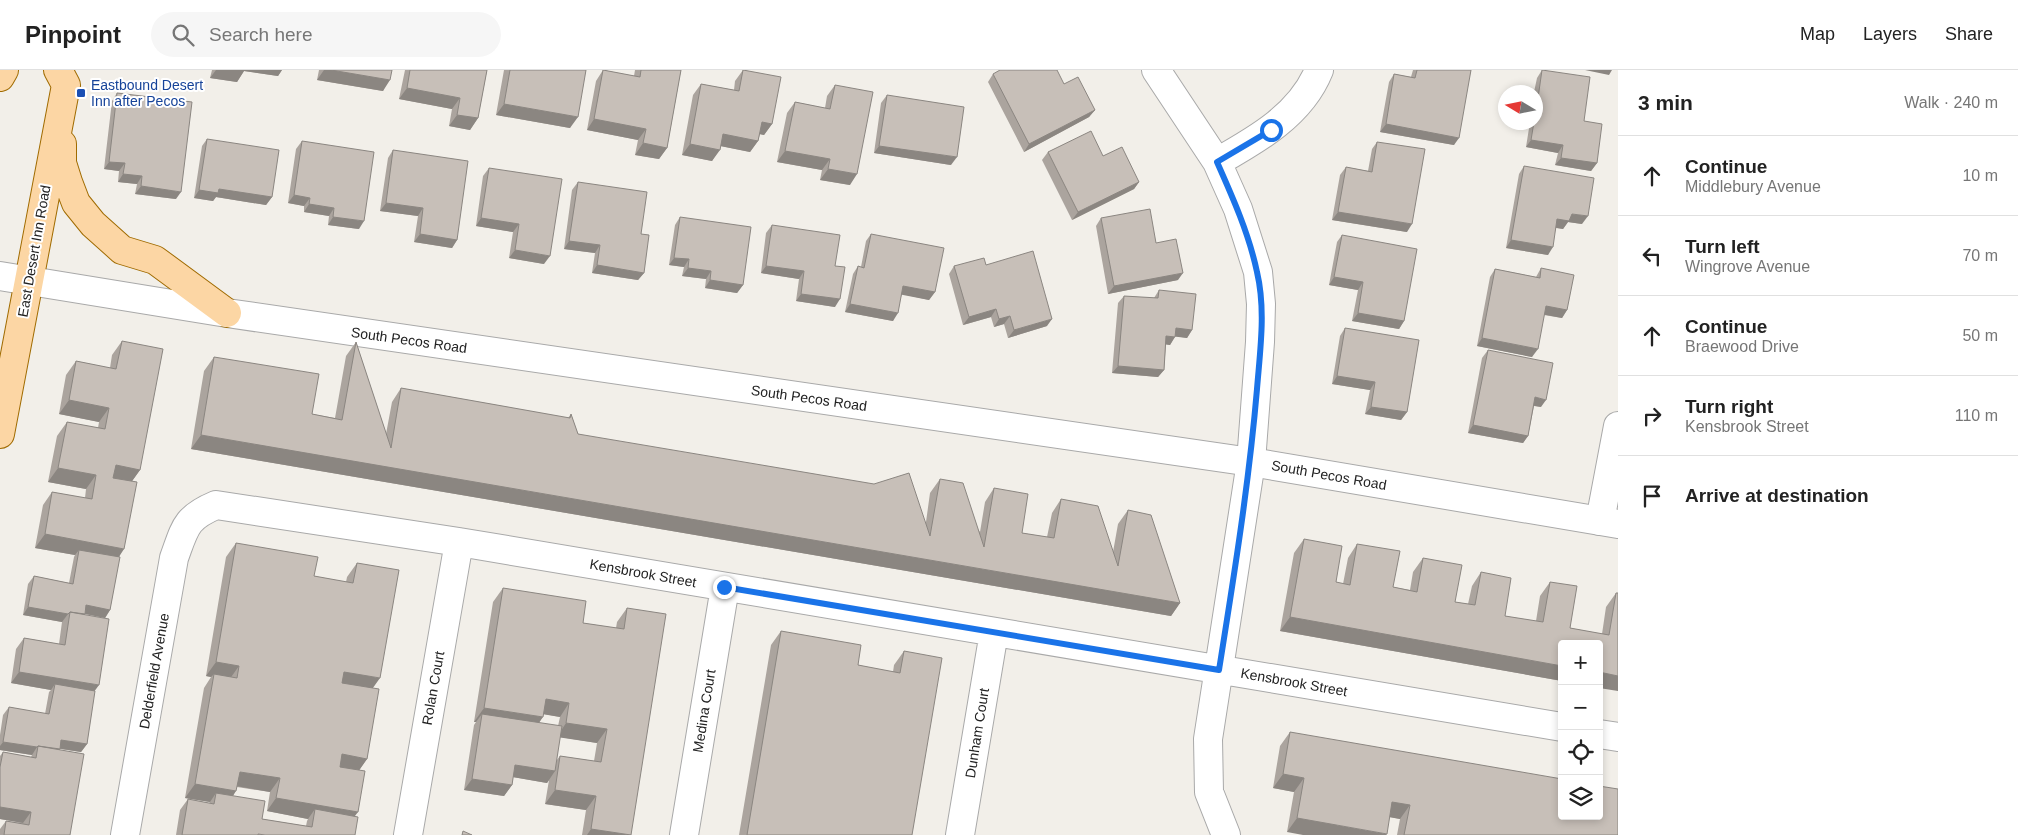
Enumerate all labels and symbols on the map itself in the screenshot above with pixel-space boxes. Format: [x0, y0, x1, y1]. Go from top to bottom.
place label: Eastbound Desert Inn after Pecos [91, 77, 203, 109]
north arrow [1498, 85, 1543, 130]
marker: Eastbound Desert Inn after Pecos [75, 87, 87, 99]
route start [1260, 119, 1283, 142]
street label: East Desert Inn Road [14, 184, 54, 318]
street label: South Pecos Road [350, 324, 468, 356]
street label: South Pecos Road [750, 382, 868, 414]
street label: South Pecos Road [1270, 457, 1388, 493]
street label: Kensbrook Street [588, 556, 698, 590]
route end [713, 576, 736, 599]
street label: Delderfield Avenue [136, 612, 172, 730]
street label: Rolan Court [419, 650, 447, 726]
street label: Kensbrook Street [1239, 665, 1349, 699]
street label: Medina Court [690, 668, 718, 754]
street label: Dunham Court [962, 687, 992, 779]

